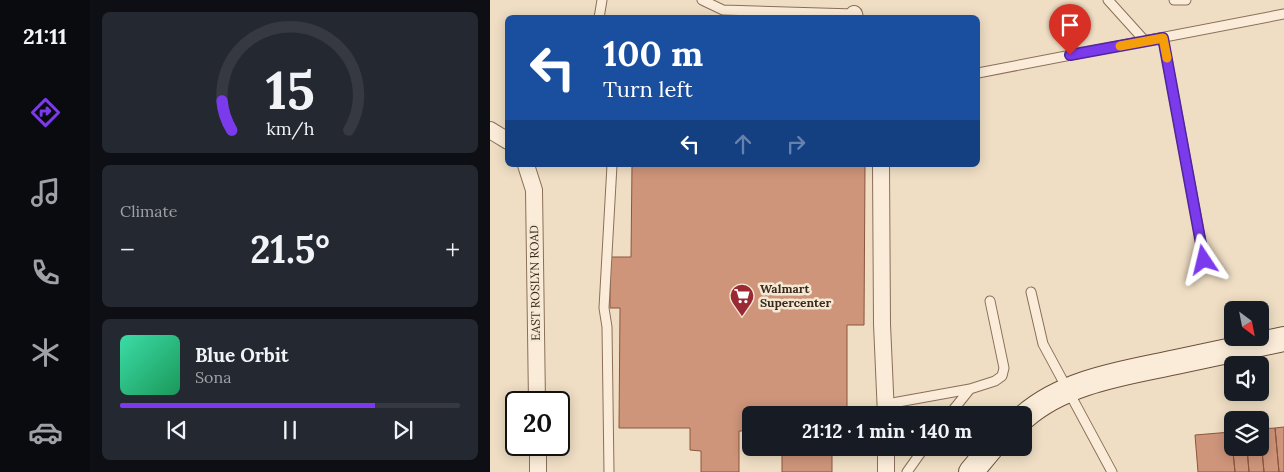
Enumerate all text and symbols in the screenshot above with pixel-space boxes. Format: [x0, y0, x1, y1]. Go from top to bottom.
pin [1049, 4, 1091, 55]
icon: arrive [1056, 11, 1084, 39]
text: 21:11 [23, 22, 67, 50]
text: 100 m [603, 31, 703, 76]
icon: left [520, 35, 585, 100]
text: 15 [265, 57, 315, 123]
text: Turn left [603, 75, 693, 103]
icon: directions [28, 95, 63, 130]
text: km/h [266, 117, 314, 140]
icon: left [676, 130, 704, 158]
icon: ahead [729, 130, 757, 158]
icon: right [782, 130, 810, 158]
icon: music [28, 175, 63, 210]
text: Climate [120, 201, 177, 221]
text: 21.5° [250, 225, 330, 273]
street label: EAST ROSLYN ROAD [526, 225, 543, 341]
text: − [120, 232, 135, 268]
text: + [445, 232, 460, 268]
position arrow [1177, 233, 1229, 285]
icon: phone [28, 255, 63, 290]
place label: Walmart Supercenter [760, 281, 831, 310]
supermarket icon: Walmart Supercenter [729, 283, 755, 317]
north arrow [1224, 301, 1269, 346]
map controls [1224, 301, 1269, 456]
icon: climate [28, 335, 63, 370]
text: Blue Orbit [195, 343, 289, 367]
button: sound [1224, 356, 1269, 401]
text: Sona [195, 367, 231, 387]
speed limit sign: 20 [505, 391, 570, 456]
button: layers [1224, 411, 1269, 456]
icon: car [28, 415, 63, 450]
icon: previous [163, 416, 191, 444]
icon: pause [276, 416, 304, 444]
icon: next [389, 416, 417, 444]
text: 21:12 · 1 min · 140 m [802, 419, 972, 443]

